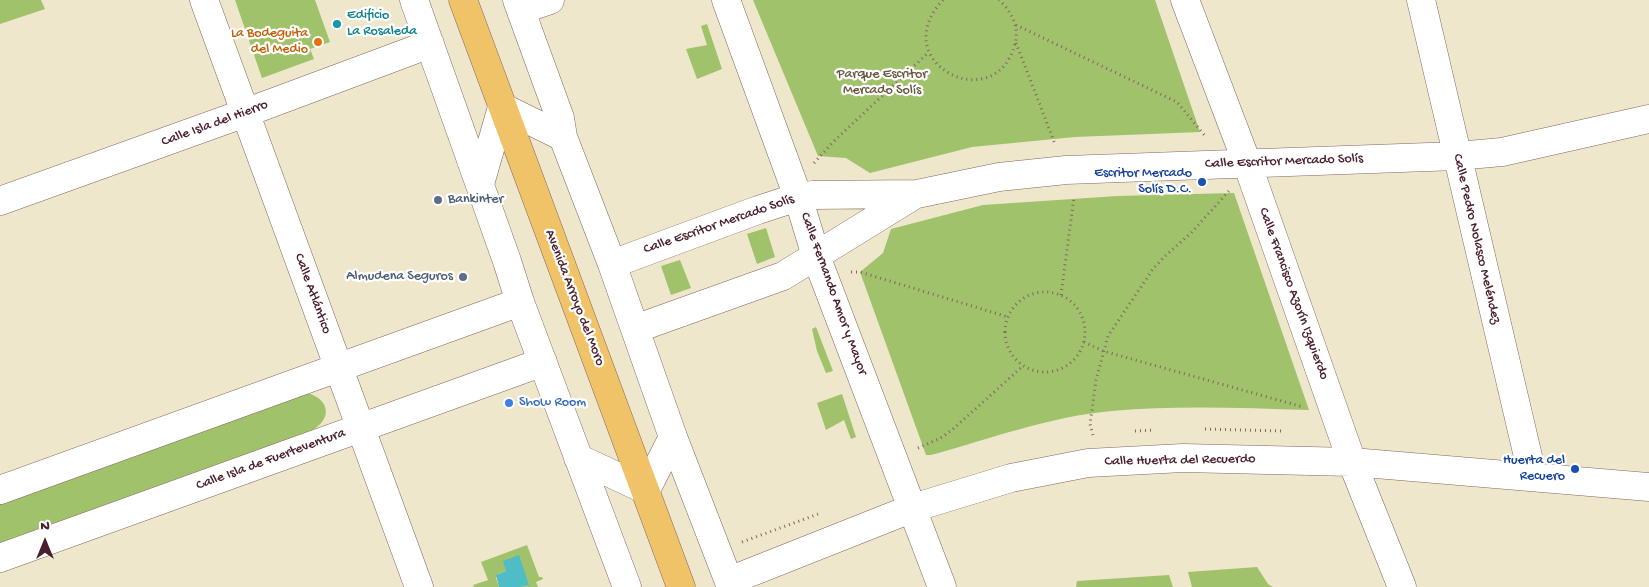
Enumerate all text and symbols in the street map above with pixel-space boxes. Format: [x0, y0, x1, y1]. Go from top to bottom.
place label: Edificio La Rosaleda [347, 8, 417, 40]
marker: Edificio La Rosaleda [331, 18, 343, 30]
place label: La Bodeguita del Medio [231, 26, 308, 58]
marker: La Bodeguita del Medio [312, 36, 324, 48]
park label: Parque Escritor Mercado Solís [837, 67, 927, 100]
street label: Calle Isla del Hierro [159, 97, 271, 151]
street label: Calle Escritor Mercado Solís [1205, 151, 1363, 173]
street label: Calle Pedro Nolasco Meléndez [1448, 152, 1504, 326]
place label: Escritor Mercado Solís D.C. [1094, 166, 1192, 198]
marker: Escritor Mercado Solís D.C. [1196, 176, 1208, 188]
street label: Calle Escritor Mercado Solís [641, 191, 797, 259]
place label: Bankinter [448, 192, 503, 208]
marker: Bankinter [432, 194, 444, 206]
street label: Calle Francisco Azorín Izquierdo [1254, 206, 1332, 382]
street label: Calle Fernando Amor y Mayor [796, 210, 870, 378]
street label: Avenida Arroyo del Moro [540, 228, 608, 368]
street label: Calle Atlántico [290, 252, 334, 336]
place label: Almudena Seguros [346, 269, 453, 285]
marker: Almudena Seguros [457, 271, 469, 283]
place label: Show Room [519, 395, 586, 411]
marker: Show Room [503, 397, 515, 409]
street label: Calle Isla de Fuerteventura [194, 425, 348, 495]
street label: Calle Huerta del Recuerdo [1104, 451, 1256, 471]
place label: Huerta del Recuero [1503, 453, 1565, 486]
marker: Huerta del Recuero [1569, 463, 1581, 475]
north arrow [20, 517, 70, 567]
text: N [40, 518, 50, 535]

